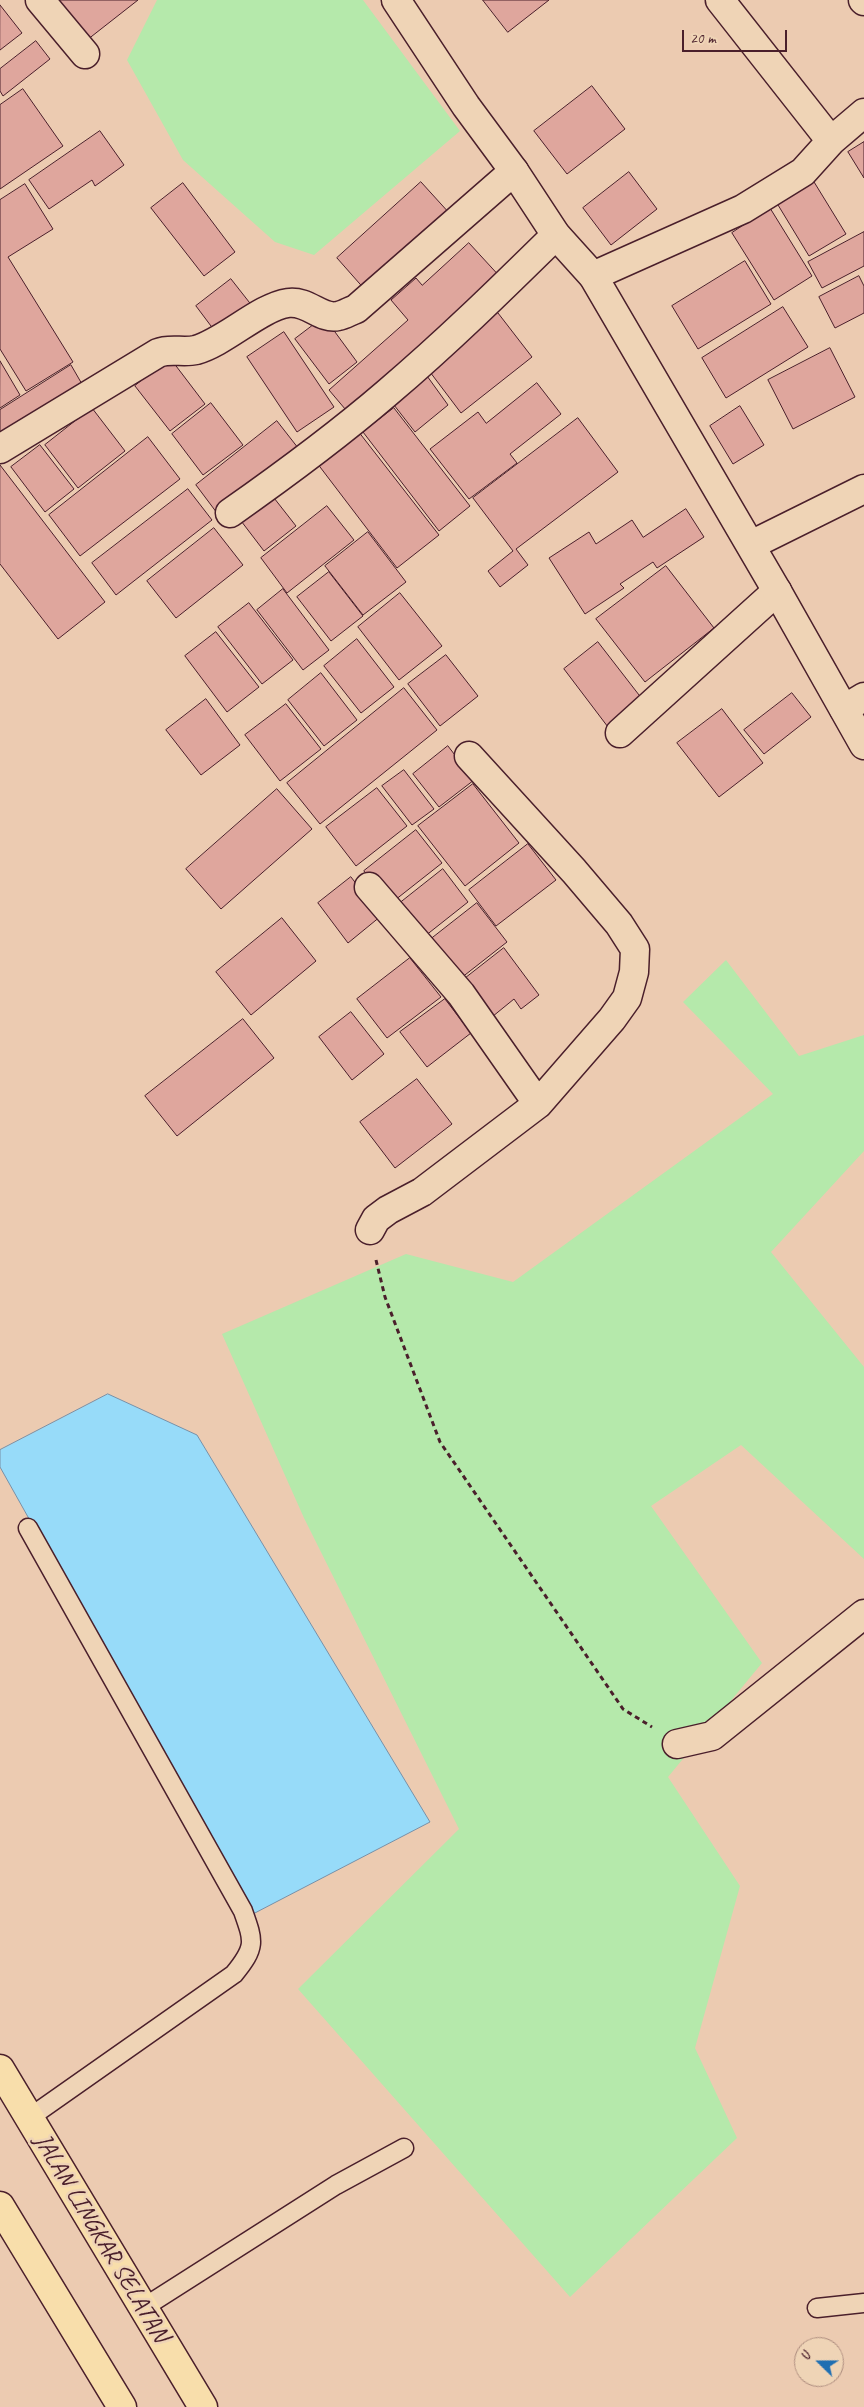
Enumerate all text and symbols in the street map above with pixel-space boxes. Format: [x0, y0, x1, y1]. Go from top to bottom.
scale bar [684, 20, 789, 52]
text: 20 m [690, 29, 716, 48]
street label: JALAN LINGKAR SELATAN [27, 2128, 175, 2348]
north arrow [794, 2337, 844, 2387]
text: U [796, 2350, 815, 2363]

